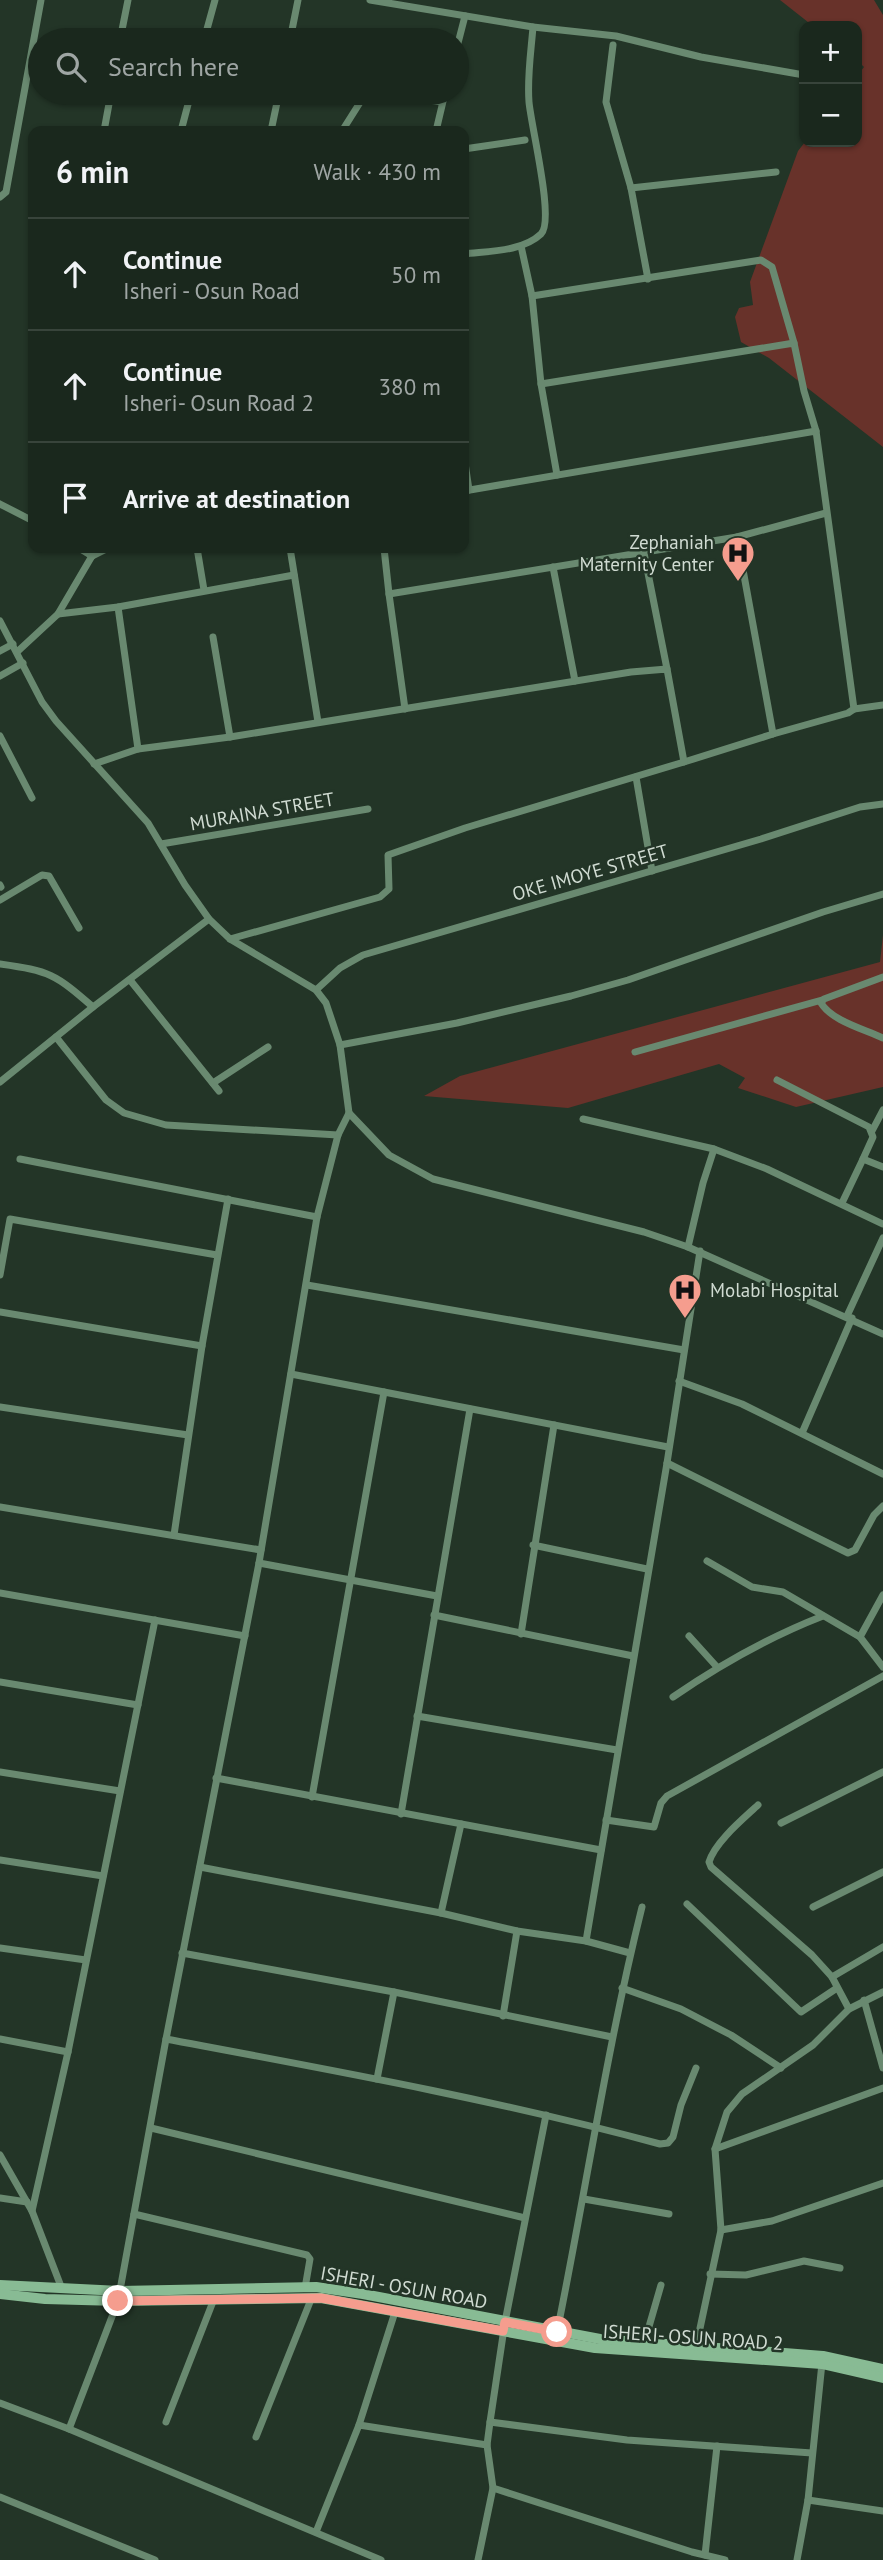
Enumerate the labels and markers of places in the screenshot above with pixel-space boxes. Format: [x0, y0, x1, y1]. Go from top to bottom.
place label: Zephaniah Maternity Center [579, 530, 715, 576]
hospital icon: Zephaniah Maternity Center [719, 534, 757, 583]
hospital icon: Molabi Hospital [666, 1271, 704, 1320]
place label: Molabi Hospital [710, 1278, 839, 1302]

